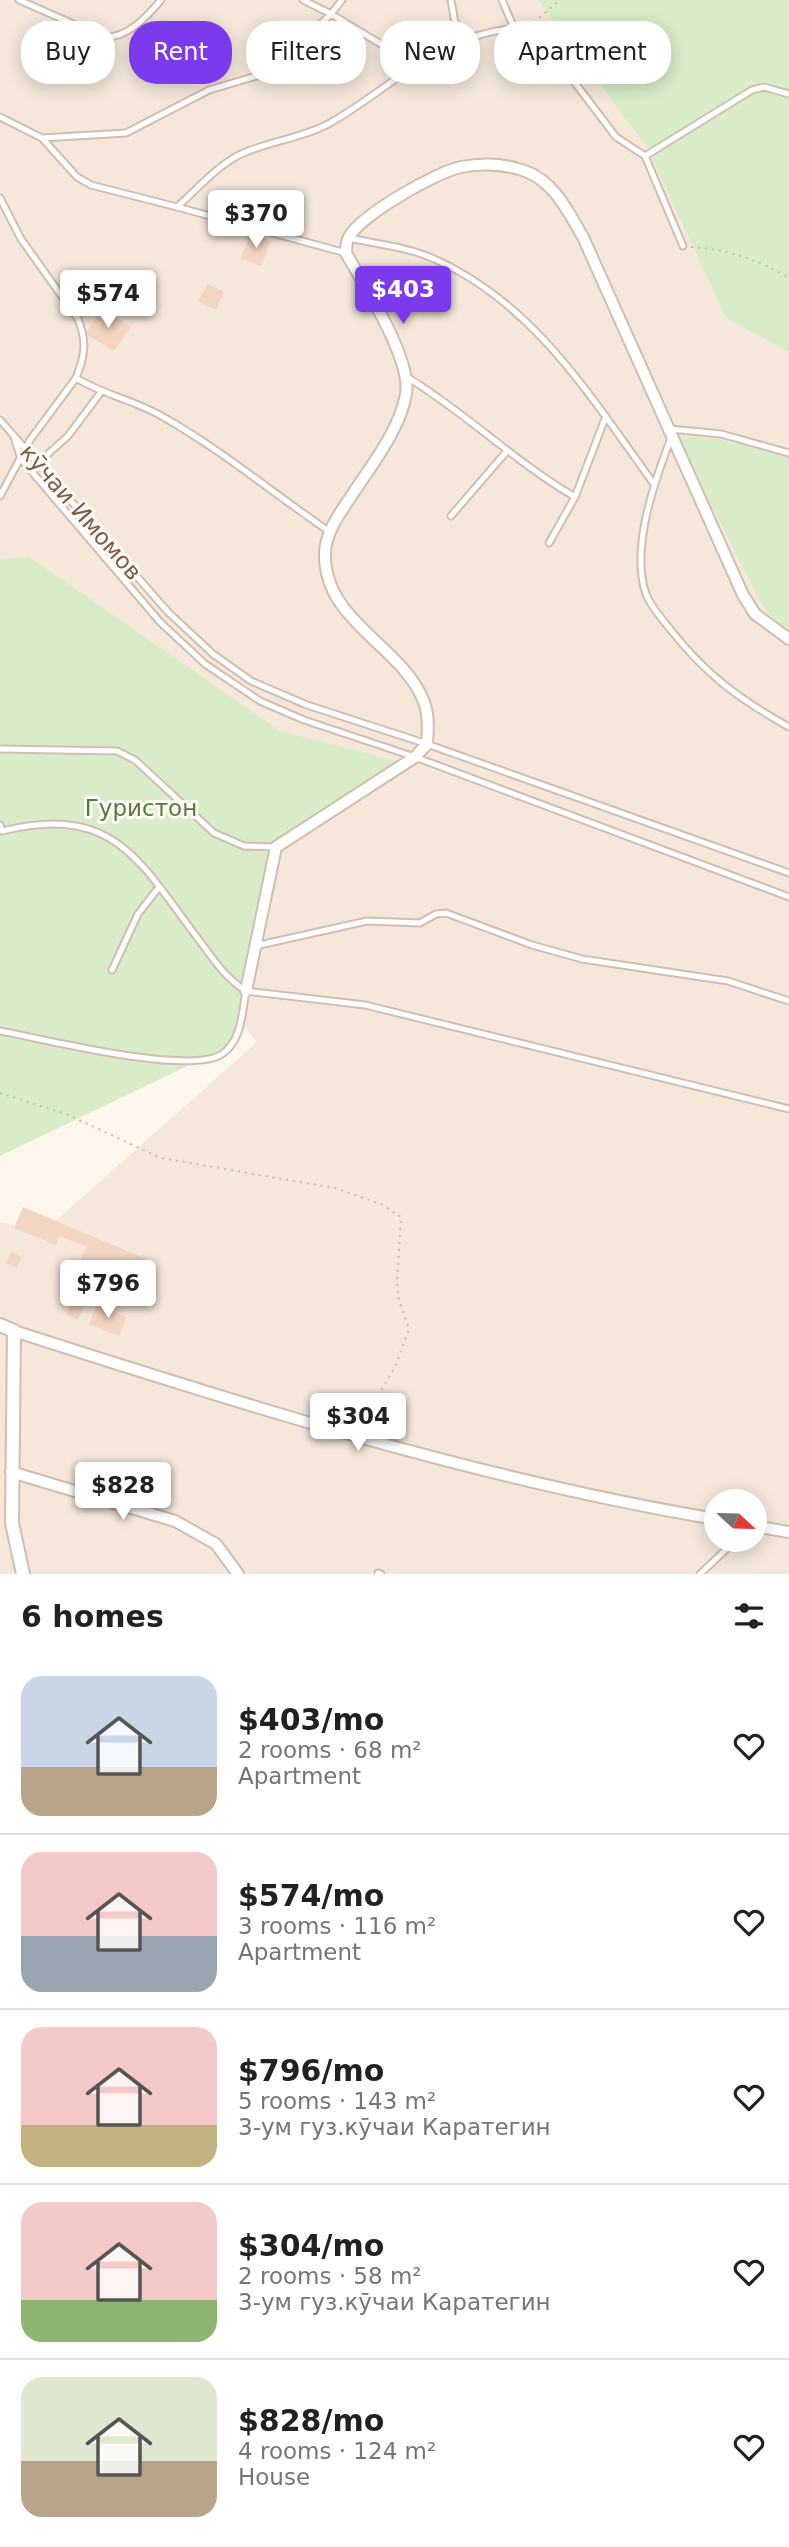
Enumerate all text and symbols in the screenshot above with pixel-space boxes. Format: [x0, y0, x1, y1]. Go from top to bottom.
chip: Buy [21, 21, 115, 84]
chip: Rent [129, 21, 232, 84]
chip: Filters [246, 21, 366, 84]
chip: New [380, 21, 480, 84]
chip: Apartment [494, 21, 671, 84]
pin: $370 [215, 190, 297, 250]
text: $370 [224, 200, 288, 226]
pin: $403 [362, 266, 444, 326]
pin: $574 [67, 270, 149, 330]
text: $403 [371, 276, 435, 302]
text: $574 [76, 280, 140, 306]
street label: кӯчаи Имомов [15, 439, 147, 585]
park label: Гуристон [85, 795, 197, 821]
pin: $796 [67, 1260, 149, 1320]
text: $796 [76, 1270, 140, 1296]
pin: $304 [317, 1394, 399, 1453]
text: $304 [326, 1403, 390, 1429]
pin: $828 [82, 1462, 164, 1522]
text: $828 [91, 1472, 155, 1498]
north arrow [704, 1489, 766, 1552]
map controls [704, 1489, 767, 1552]
icon: filters [730, 1597, 768, 1635]
text: 6 homes [21, 1599, 164, 1634]
text: $403/mo [238, 1702, 384, 1737]
icon: home [77, 1704, 161, 1788]
icon: heart [730, 1727, 768, 1765]
text: 2 rooms · 68 m² [238, 1737, 422, 1763]
text: Apartment [238, 1763, 361, 1789]
text: $574/mo [238, 1878, 384, 1913]
icon: home [77, 1880, 161, 1964]
icon: heart [730, 1903, 768, 1941]
text: 3 rooms · 116 m² [238, 1913, 436, 1939]
text: Apartment [238, 1939, 361, 1965]
text: $796/mo [238, 2053, 384, 2088]
icon: home [77, 2055, 161, 2139]
icon: heart [730, 2078, 768, 2116]
text: 5 rooms · 143 m² [238, 2088, 436, 2114]
text: 3-ум гуз.кӯчаи Каратегин [238, 2114, 551, 2140]
text: $304/mo [238, 2228, 384, 2263]
icon: home [77, 2230, 161, 2314]
icon: heart [730, 2253, 768, 2291]
text: 2 rooms · 58 m² [238, 2263, 422, 2289]
text: 3-ум гуз.кӯчаи Каратегин [238, 2289, 551, 2315]
text: $828/mo [238, 2403, 384, 2438]
icon: home [77, 2405, 161, 2489]
icon: heart [730, 2428, 768, 2466]
text: 4 rooms · 124 m² [238, 2438, 436, 2464]
text: House [238, 2464, 310, 2490]

